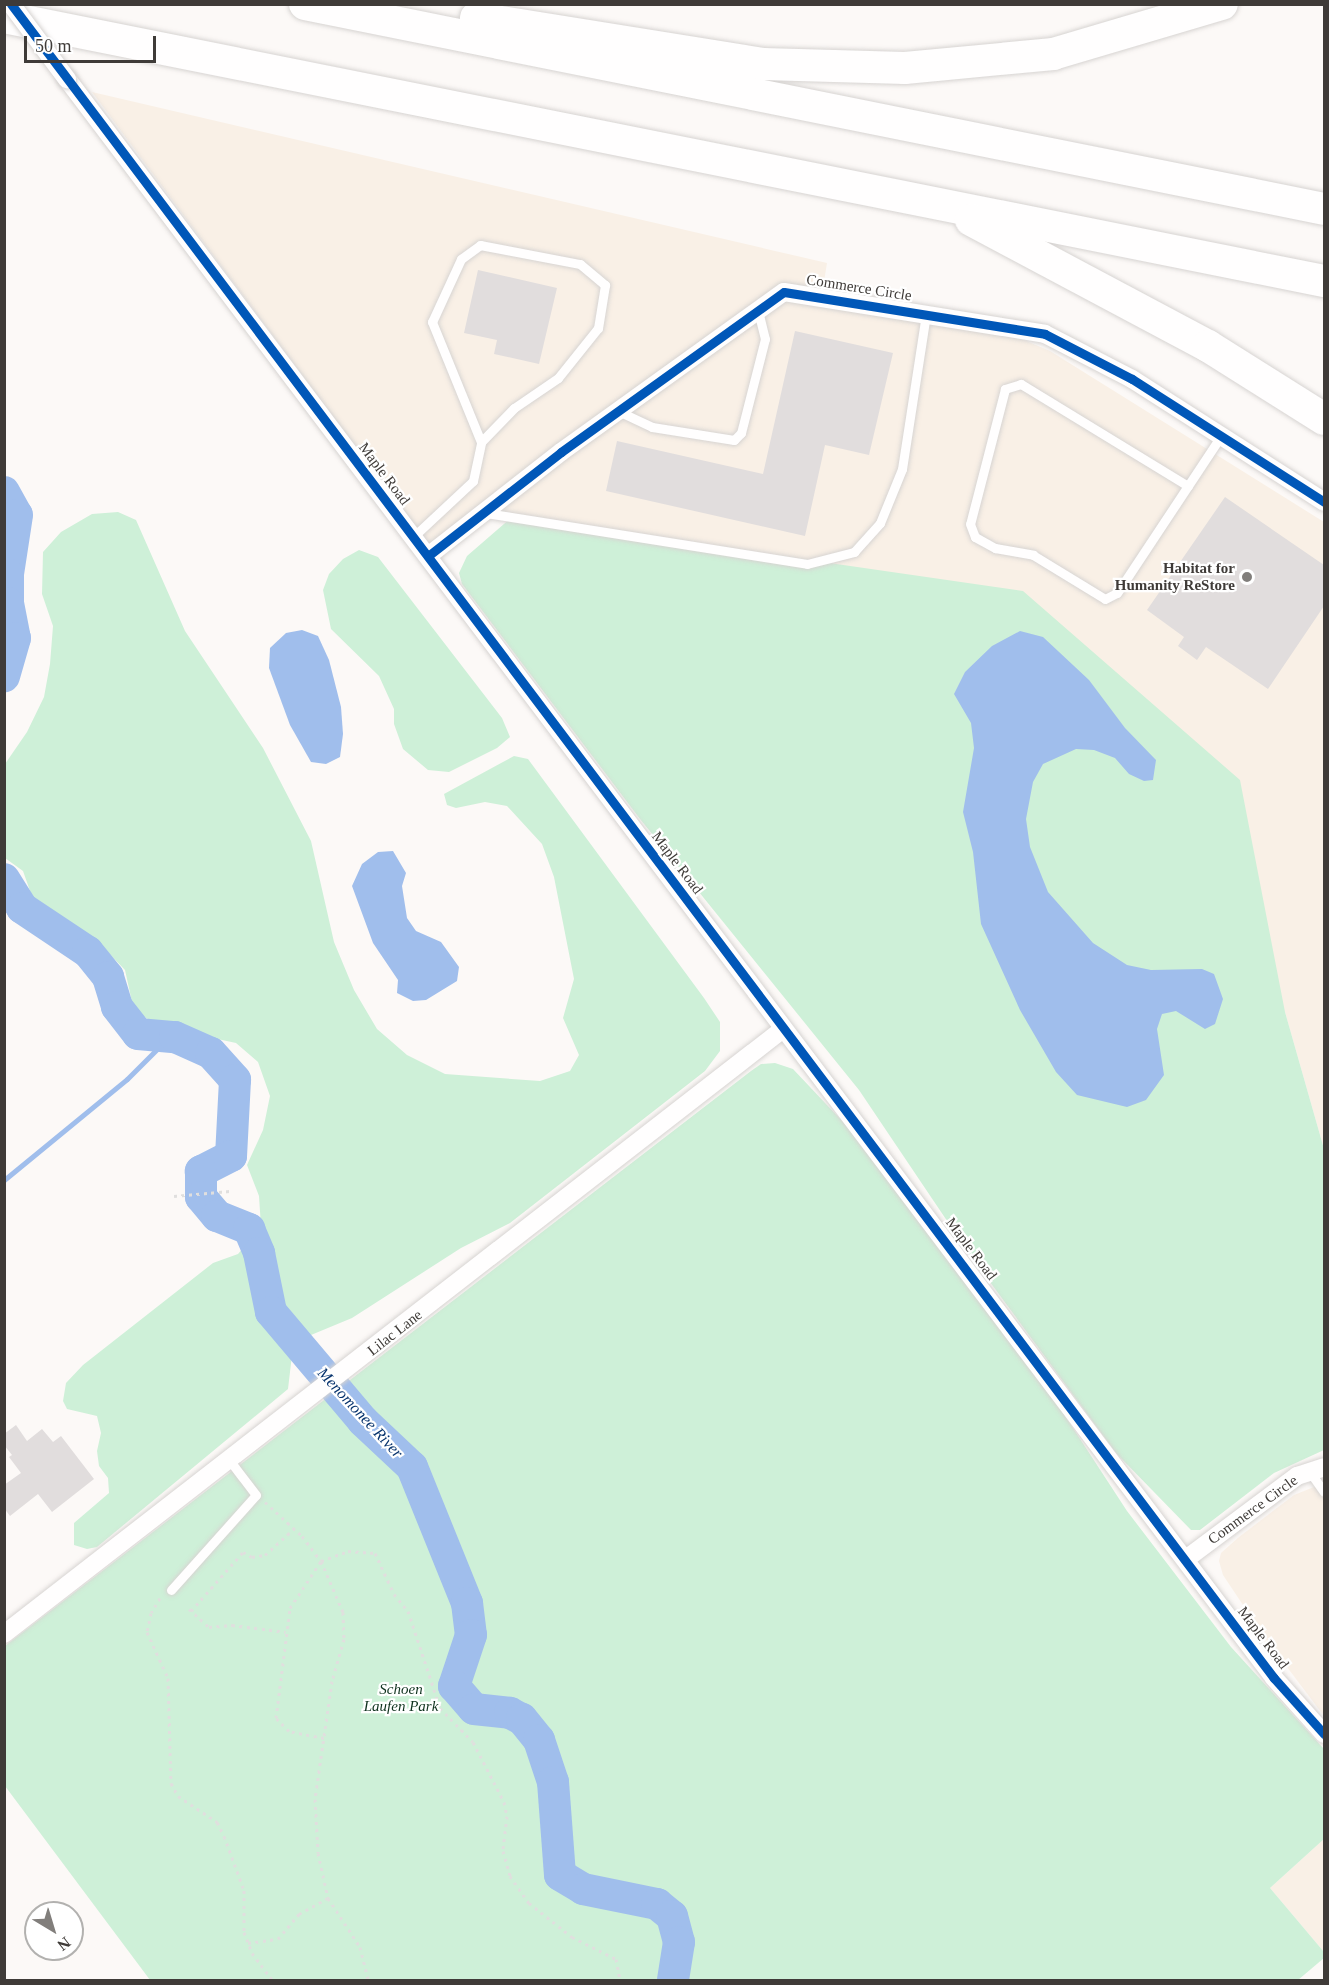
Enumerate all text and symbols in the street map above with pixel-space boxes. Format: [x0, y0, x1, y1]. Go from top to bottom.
scale bar [27, 24, 159, 62]
text: 50 m [35, 36, 72, 56]
street label: Commerce Circle [805, 271, 913, 305]
street label: Maple Road [355, 439, 413, 509]
place label: Habitat for Humanity ReStore [1115, 559, 1235, 594]
marker: Habitat for Humanity ReStore [1240, 570, 1254, 584]
street label: Maple Road [648, 828, 706, 898]
street label: Maple Road [942, 1214, 1000, 1284]
street label: Lilac Lane [364, 1306, 426, 1360]
water label: Menomonee River [313, 1364, 407, 1462]
street label: Commerce Circle [1205, 1472, 1301, 1548]
street label: Maple Road [1234, 1603, 1292, 1673]
park label: Schoen Laufen Park [364, 1680, 438, 1715]
north arrow [24, 1901, 84, 1961]
text: N [54, 1934, 74, 1954]

